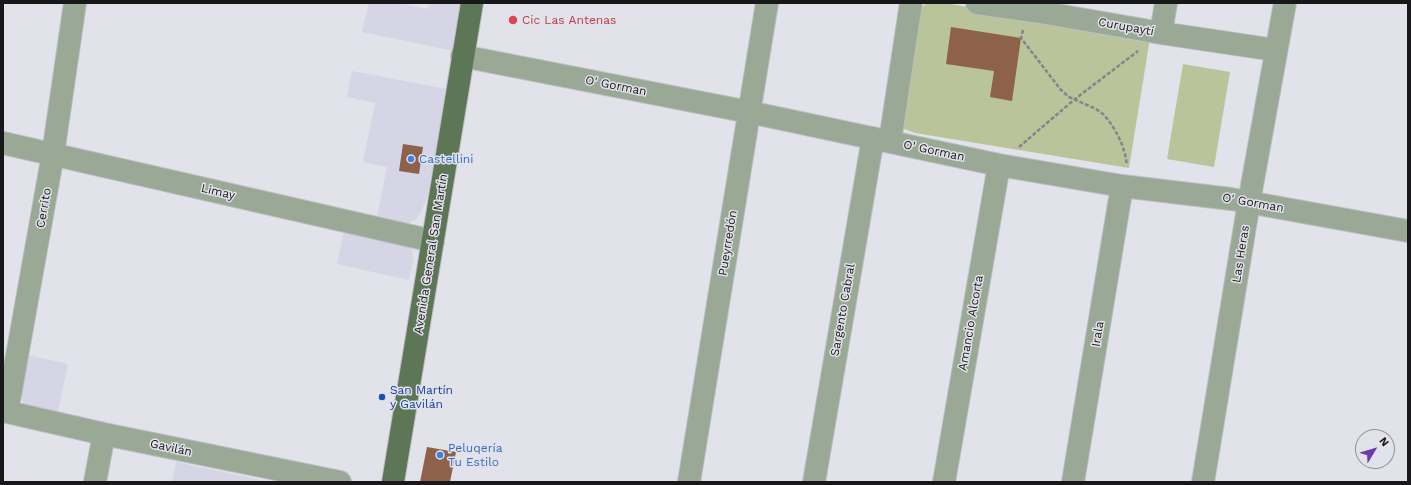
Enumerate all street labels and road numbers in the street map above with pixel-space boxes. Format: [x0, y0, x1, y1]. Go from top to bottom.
street label: Curupaytí [1097, 15, 1155, 39]
street label: O' Gorman [584, 73, 648, 99]
street label: O' Gorman [902, 137, 966, 165]
street label: Avenida General San Martín [411, 173, 451, 335]
street label: Limay [200, 181, 236, 203]
street label: Cerrito [33, 187, 55, 229]
street label: O' Gorman [1221, 190, 1285, 216]
street label: Pueyrredón [716, 209, 740, 277]
street label: Las Heras [1229, 224, 1253, 284]
street label: Sargento Cabral [828, 263, 858, 357]
street label: Amancio Alcorta [956, 274, 986, 372]
street label: Irala [1089, 320, 1107, 348]
street label: Gavilán [149, 437, 193, 459]

